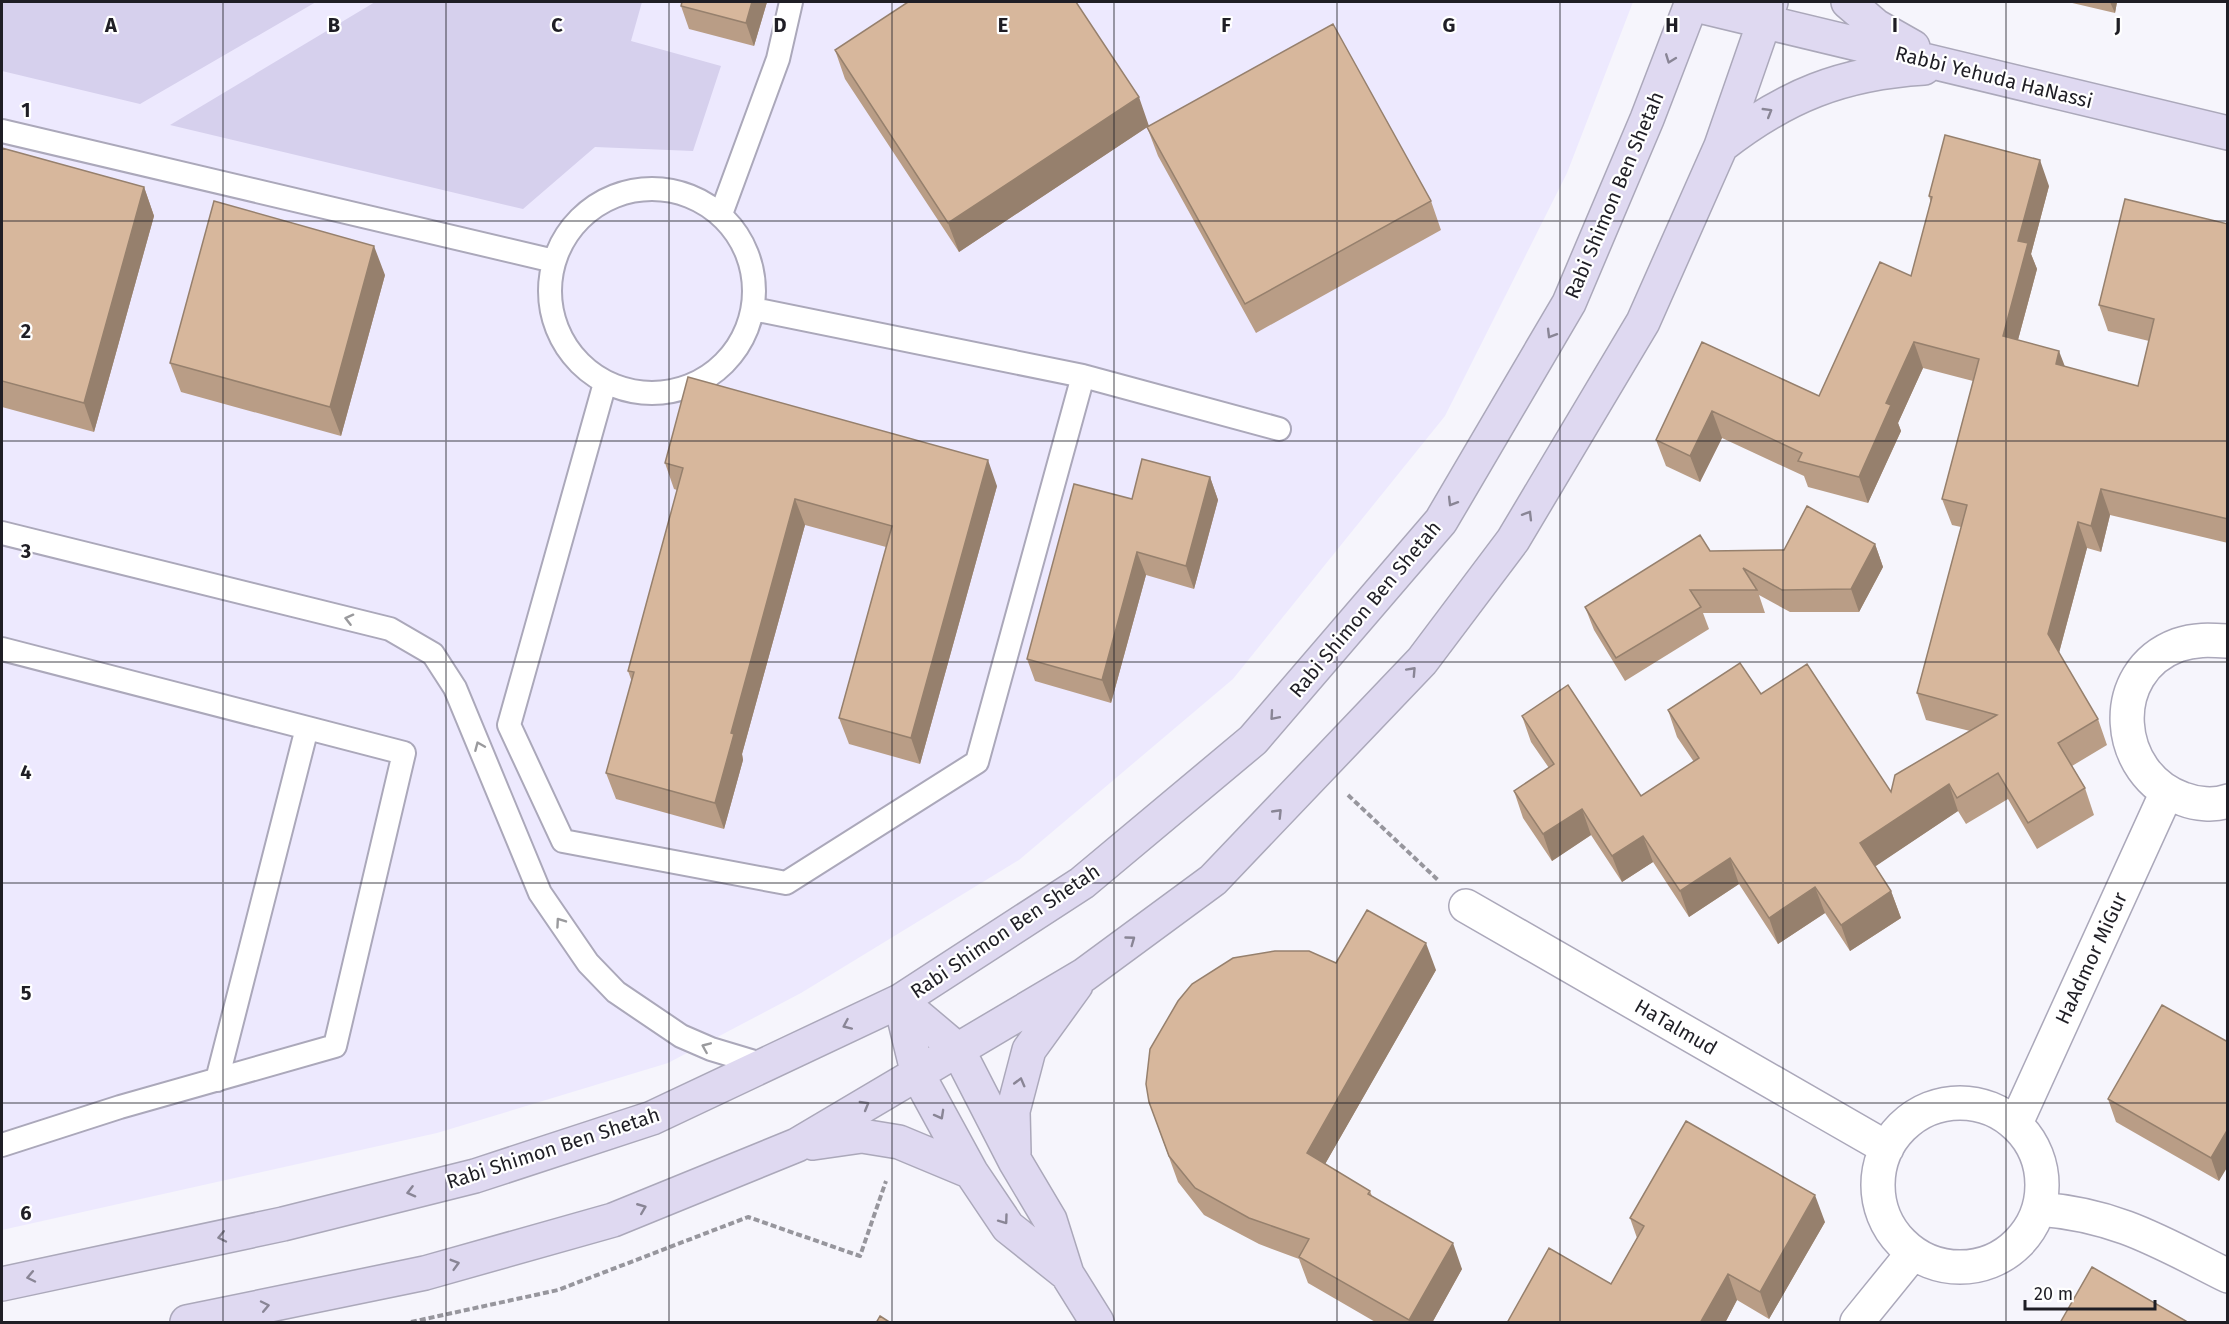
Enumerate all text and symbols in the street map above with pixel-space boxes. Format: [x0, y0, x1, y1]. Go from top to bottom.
text: A [104, 13, 118, 37]
text: B [328, 13, 340, 37]
text: C [551, 13, 563, 37]
text: D [773, 13, 787, 37]
text: E [998, 13, 1008, 37]
text: F [1221, 13, 1231, 37]
text: G [1443, 13, 1455, 37]
text: H [1665, 13, 1679, 37]
text: I [1892, 13, 1898, 37]
text: J [2114, 13, 2121, 37]
street label: Rabbi Yehuda HaNassi [1893, 41, 2095, 113]
one-way arrow [1665, 52, 1677, 63]
street label: Rabi Shimon Ben Shetah [1559, 88, 1669, 302]
text: 1 [21, 98, 31, 122]
one-way arrow [1762, 107, 1772, 119]
text: 2 [21, 319, 31, 343]
one-way arrow [1547, 328, 1559, 338]
one-way arrow [1448, 496, 1460, 506]
one-way arrow [1521, 511, 1533, 521]
street label: Rabi Shimon Ben Shetah [1284, 516, 1446, 702]
text: 3 [20, 539, 31, 563]
one-way arrow [344, 613, 354, 626]
one-way arrow [1405, 668, 1416, 678]
one-way arrow [1270, 709, 1281, 720]
one-way arrow [474, 741, 486, 752]
text: 4 [20, 760, 32, 784]
one-way arrow [1271, 809, 1282, 820]
street label: Rabi Shimon Ben Shetah [906, 859, 1104, 1003]
street label: HaAdmor MiGur [2050, 888, 2132, 1028]
one-way arrow [556, 918, 567, 929]
one-way arrow [1124, 936, 1135, 947]
text: 5 [21, 981, 32, 1005]
street label: HaTalmud [1631, 994, 1721, 1060]
one-way arrow [843, 1018, 854, 1030]
one-way arrow [701, 1042, 712, 1054]
one-way arrow [1013, 1077, 1025, 1088]
one-way arrow [859, 1101, 870, 1112]
street label: Rabi Shimon Ben Shetah [443, 1102, 663, 1194]
one-way arrow [933, 1109, 944, 1119]
one-way arrow [406, 1184, 416, 1197]
text: 6 [20, 1201, 32, 1225]
one-way arrow [635, 1203, 646, 1215]
one-way arrow [997, 1213, 1008, 1224]
one-way arrow [217, 1230, 227, 1243]
one-way arrow [450, 1259, 460, 1272]
one-way arrow [26, 1270, 36, 1283]
scale bar [2025, 1273, 2156, 1311]
text: 20 m [2034, 1283, 2073, 1305]
one-way arrow [259, 1300, 269, 1313]

